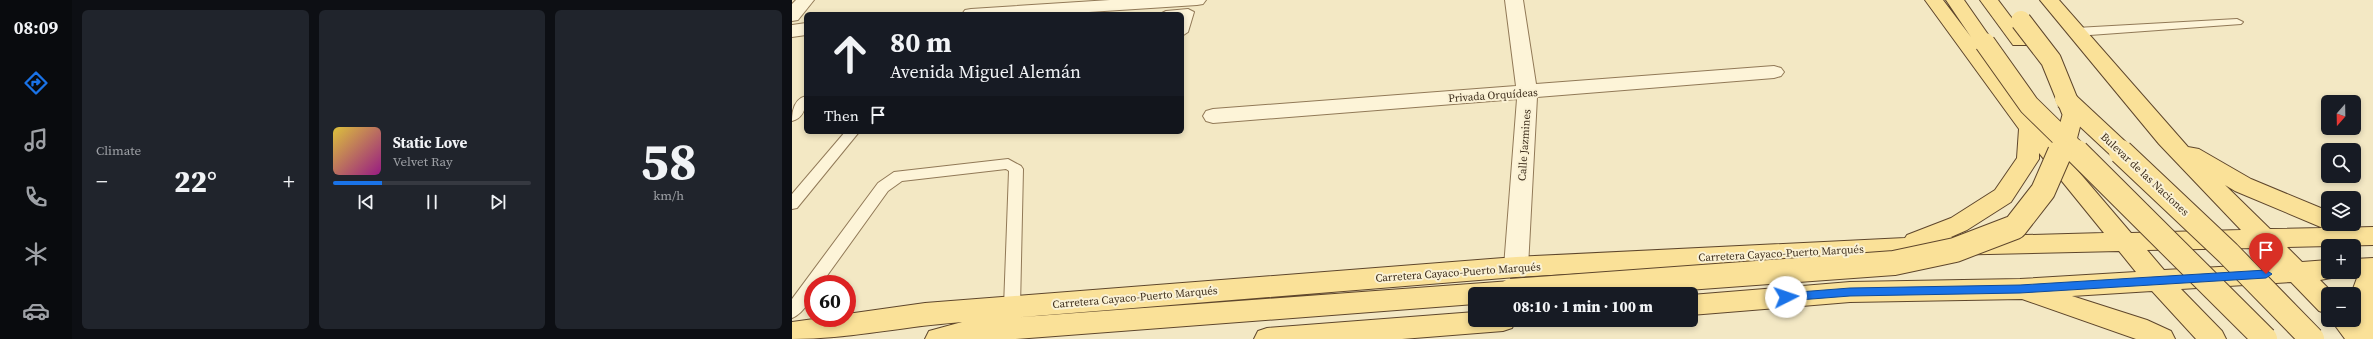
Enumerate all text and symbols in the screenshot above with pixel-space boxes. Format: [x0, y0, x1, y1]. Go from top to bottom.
text: 08:09 [14, 15, 58, 40]
text: 80 m [890, 23, 952, 61]
icon: ahead [824, 28, 876, 80]
text: Avenida Miguel Alemán [890, 59, 1081, 84]
icon: directions [22, 69, 50, 97]
street label: Privada Orquídeas [1448, 85, 1538, 106]
north arrow [2321, 95, 2361, 135]
map controls [2321, 95, 2361, 327]
icon: arrive [867, 104, 889, 126]
text: Then [824, 105, 859, 126]
street label: Calle Jazmines [1515, 108, 1535, 181]
text: 58 [640, 125, 697, 196]
icon: music [22, 126, 50, 154]
street label: Bulevar de las Naciones [2097, 129, 2192, 219]
text: Static Love [393, 132, 467, 153]
text: Climate [96, 142, 141, 159]
button: search [2321, 143, 2361, 183]
text: Velvet Ray [393, 153, 453, 170]
text: 22° [174, 161, 217, 202]
text: − [96, 166, 108, 196]
text: + [283, 166, 295, 196]
icon: phone [22, 183, 50, 211]
text: km/h [653, 187, 684, 204]
icon: previous [355, 191, 377, 213]
icon: pause [421, 191, 443, 213]
icon: next [487, 191, 509, 213]
button: layers [2321, 191, 2361, 231]
pin [2249, 233, 2283, 274]
icon: arrive [2255, 239, 2277, 261]
button: + [2321, 239, 2361, 279]
icon: climate [22, 240, 50, 268]
street label: Carretera Cayaco-Puerto Marqués [1698, 242, 1864, 265]
street label: Carretera Cayaco-Puerto Marqués [1375, 259, 1541, 286]
speed limit sign: 60 [804, 275, 856, 327]
position arrow [1765, 276, 1807, 318]
street label: Carretera Cayaco-Puerto Marqués [1052, 283, 1218, 312]
button: − [2321, 287, 2361, 327]
text: 08:10 · 1 min · 100 m [1513, 296, 1653, 317]
icon: car [22, 297, 50, 325]

